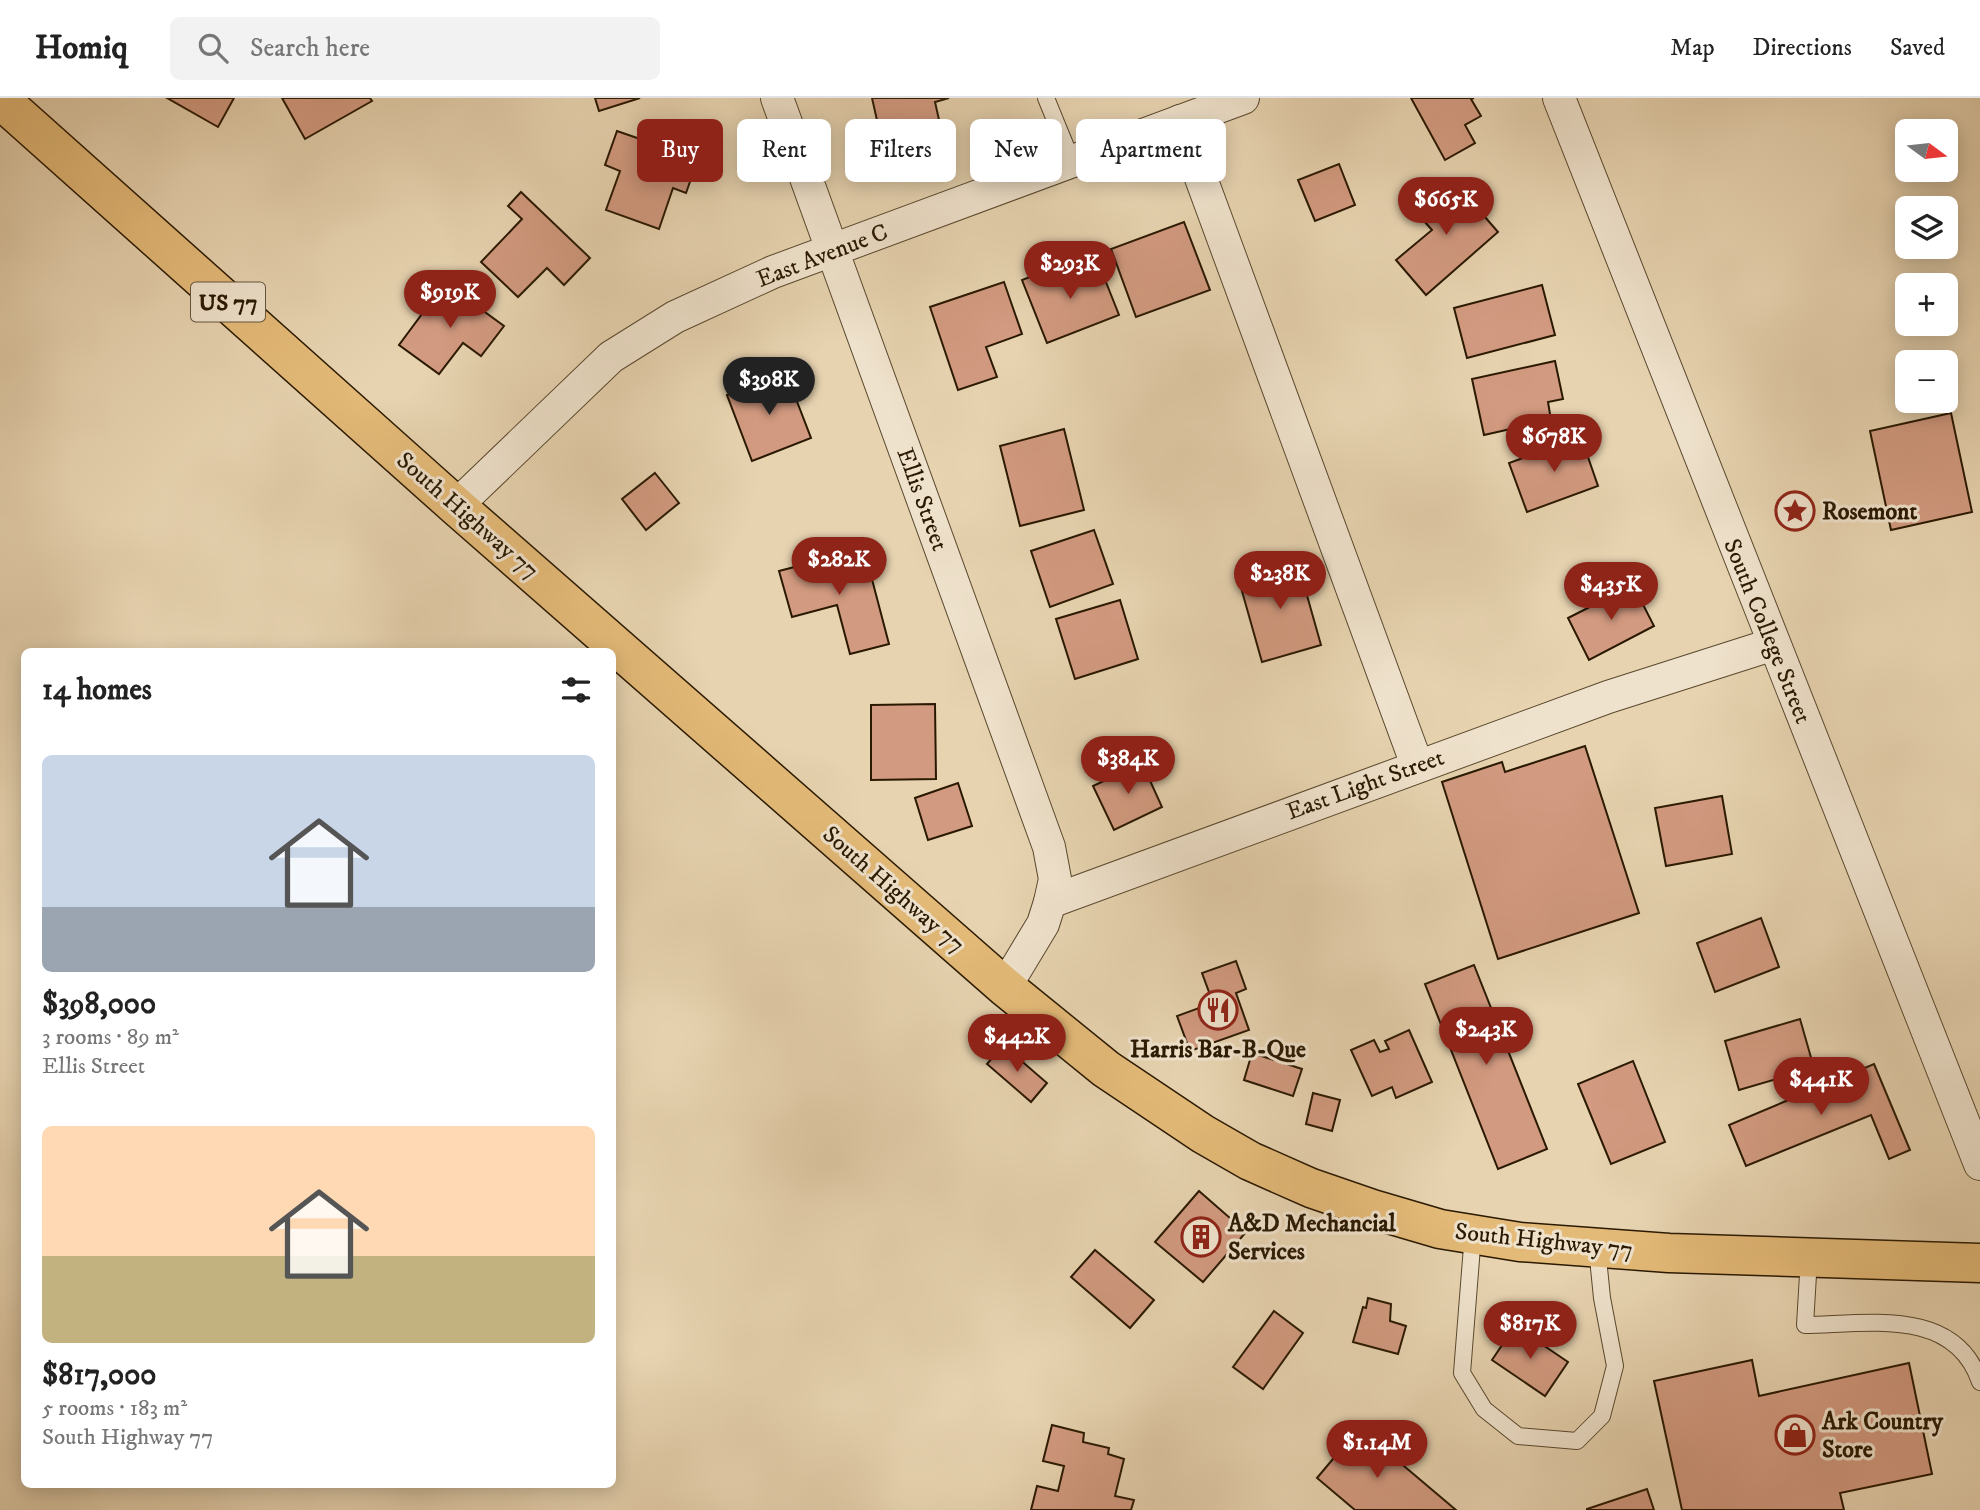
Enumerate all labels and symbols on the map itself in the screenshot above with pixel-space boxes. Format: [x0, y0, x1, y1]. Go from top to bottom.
north arrow [1895, 119, 1958, 182]
pin: $665K [1397, 178, 1495, 237]
street label: East Avenue C [752, 217, 892, 295]
pin: $293K [1021, 242, 1119, 301]
pin: $919K [401, 271, 499, 330]
road number: US 77 [191, 282, 265, 322]
pin: $398K [720, 358, 818, 417]
pin: $678K [1505, 414, 1603, 474]
street label: Ellis Street [890, 444, 955, 555]
street label: South Highway 77 [390, 446, 545, 586]
place icon: Rosemont [1774, 490, 1816, 532]
place label: Rosemont [1822, 497, 1918, 527]
street label: South College Street [1716, 535, 1818, 728]
pin: $282K [790, 538, 888, 597]
pin: $238K [1231, 552, 1329, 611]
pin: $435K [1562, 562, 1660, 622]
pin: $384K [1079, 736, 1177, 796]
street label: East Light Street [1283, 742, 1448, 827]
street label: South Highway 77 [816, 820, 971, 960]
restaurant icon: Harris Bar-B-Que [1197, 989, 1239, 1031]
pin: $243K [1437, 1007, 1535, 1067]
pin: $442K [968, 1014, 1066, 1074]
place label: Harris Bar-B-Que [1130, 1035, 1306, 1065]
pin: $441K [1772, 1058, 1870, 1117]
place label: A&D Mechancial Services [1227, 1209, 1397, 1267]
building icon: A&D Mechancial Services [1180, 1216, 1222, 1258]
street label: South Highway 77 [1453, 1217, 1634, 1265]
pin: $817K [1481, 1302, 1579, 1361]
place label: Ark Country Store [1821, 1407, 1943, 1465]
shop icon: Ark Country Store [1774, 1414, 1816, 1456]
pin: $1.14M [1320, 1420, 1434, 1480]

